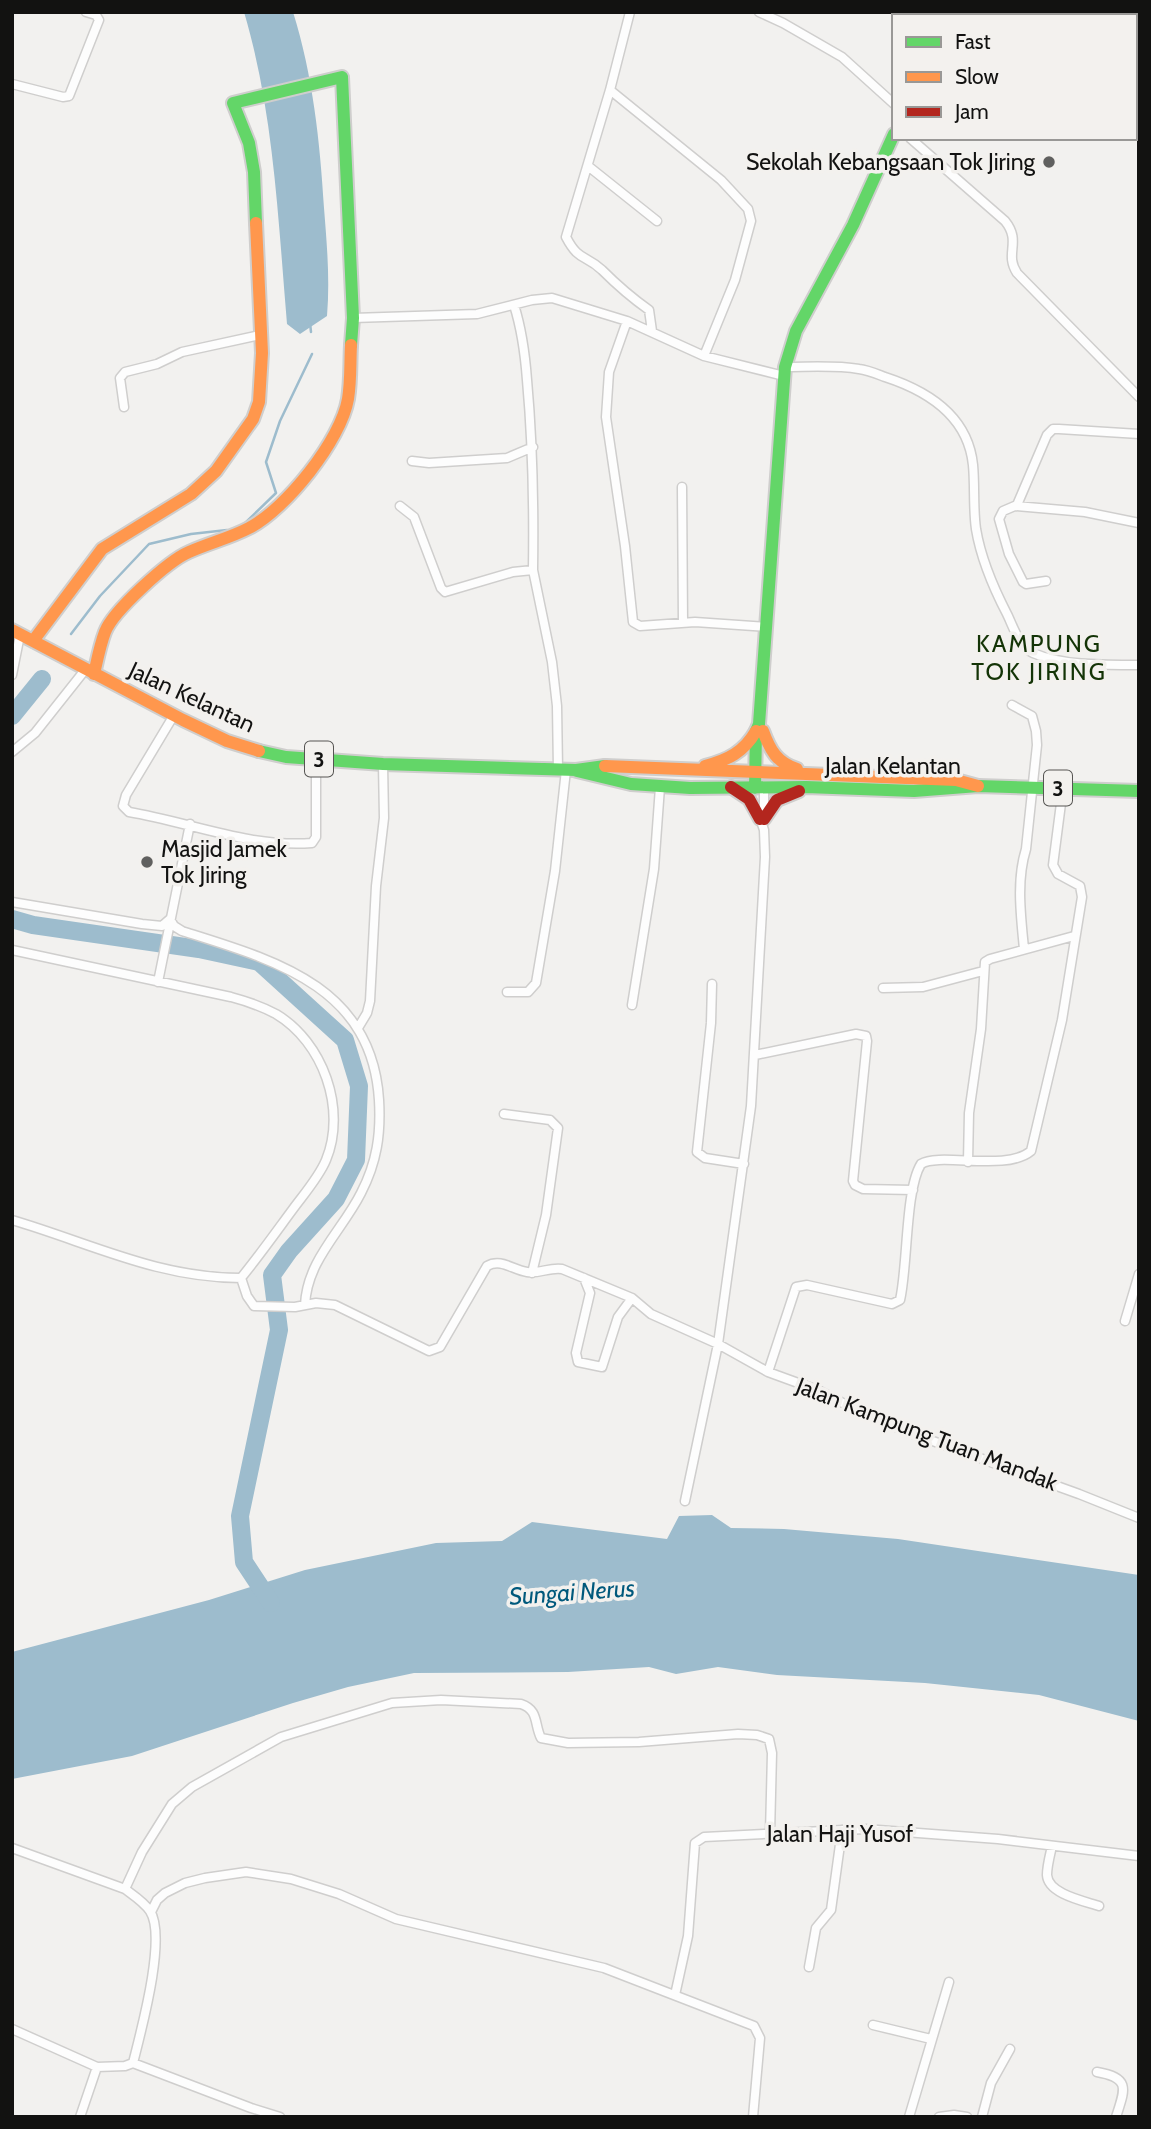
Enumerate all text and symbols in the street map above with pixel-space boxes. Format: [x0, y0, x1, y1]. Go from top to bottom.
legend [892, 14, 1137, 140]
text: Fast [955, 29, 991, 54]
text: Slow [955, 64, 999, 89]
text: Jam [954, 99, 989, 124]
place label: Sekolah Kebangsaan Tok Jiring [746, 148, 1036, 176]
marker: Sekolah Kebangsaan Tok Jiring [1041, 154, 1057, 170]
district label: KAMPUNG TOK JIRING [971, 629, 1107, 686]
street label: Jalan Kelantan [124, 655, 260, 738]
road number: 3 [305, 742, 333, 776]
street label: Jalan Kelantan [824, 752, 961, 780]
road number: 3 [1044, 770, 1072, 806]
place label: Masjid Jamek Tok Jiring [161, 835, 287, 889]
marker: Masjid Jamek Tok Jiring [139, 854, 155, 870]
street label: Jalan Kampung Tuan Mandak [791, 1371, 1062, 1497]
water label: Sungai Nerus [508, 1573, 636, 1611]
street label: Jalan Haji Yusof [766, 1820, 914, 1848]

